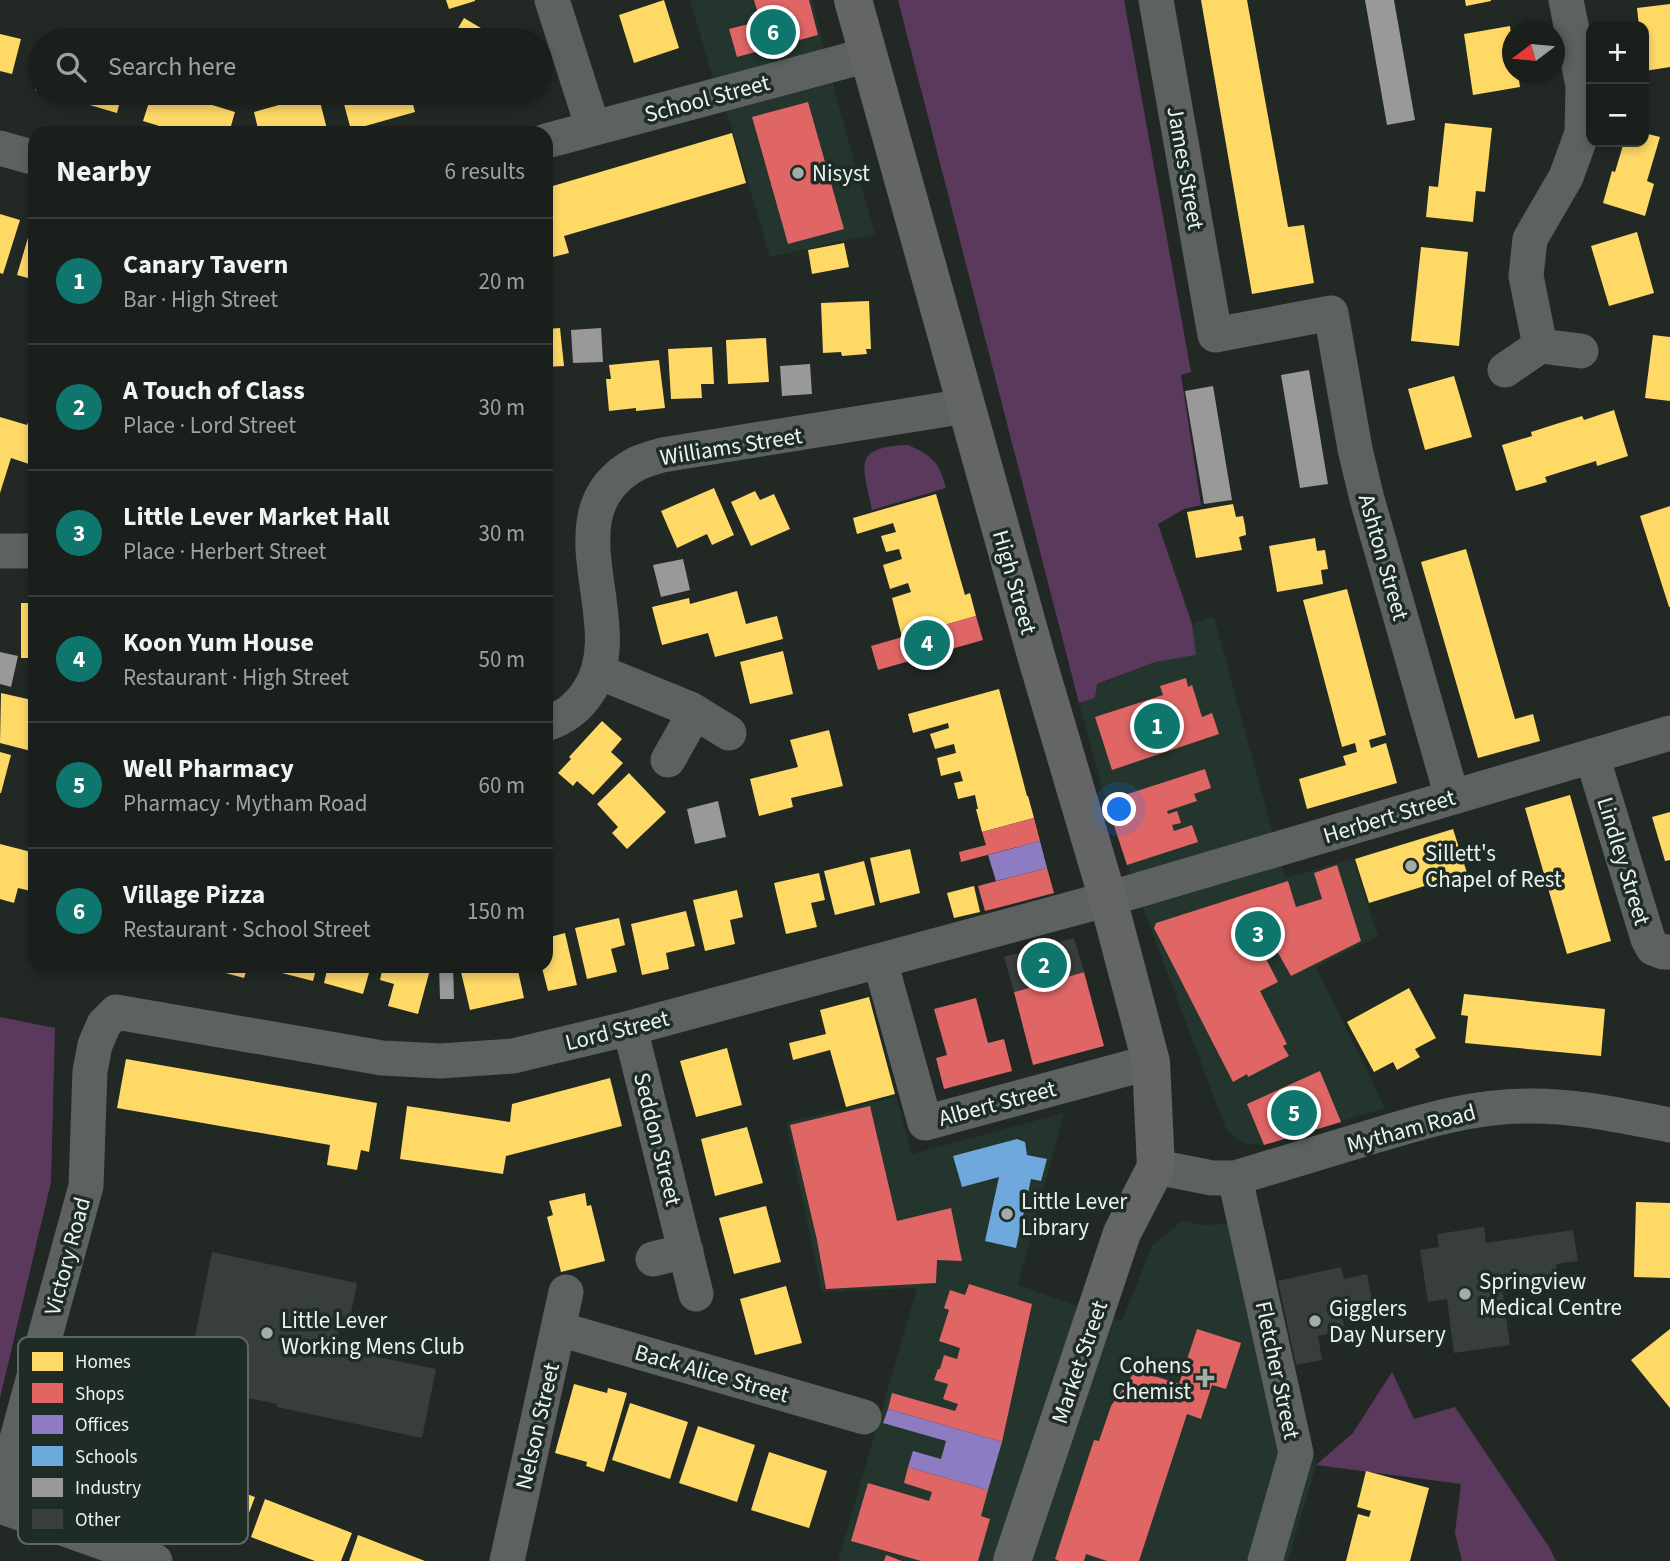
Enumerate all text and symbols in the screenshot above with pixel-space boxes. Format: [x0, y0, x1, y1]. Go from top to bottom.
pin: 6 [750, 6, 796, 58]
north arrow [1502, 21, 1565, 84]
map controls [1586, 21, 1649, 147]
button: + [1586, 21, 1649, 84]
search box [28, 28, 553, 105]
icon: search [52, 48, 90, 86]
text: Search here [108, 48, 236, 85]
street label: School Street [641, 66, 774, 131]
button: − [1586, 84, 1649, 147]
street label: James Street [1158, 104, 1213, 233]
text: Nearby [56, 150, 151, 193]
text: 6 results [445, 155, 525, 188]
place label: Nisyst [812, 157, 870, 190]
marker: Nisyst [790, 165, 806, 181]
text: Canary Tavern [123, 246, 288, 283]
text: 1 [73, 265, 85, 298]
text: 20 m [478, 265, 525, 298]
text: Bar · High Street [123, 283, 278, 316]
text: A Touch of Class [123, 372, 305, 409]
text: 2 [73, 391, 85, 424]
text: 30 m [478, 391, 525, 424]
text: Place · Lord Street [123, 409, 296, 442]
street label: Williams Street [658, 419, 805, 474]
street label: Ashton Street [1350, 490, 1417, 624]
text: Little Lever Market Hall [123, 498, 390, 535]
text: 3 [73, 517, 85, 550]
text: 30 m [478, 517, 525, 550]
street label: High Street [984, 526, 1045, 638]
text: Place · Herbert Street [123, 535, 326, 568]
pin: 4 [904, 617, 950, 669]
text: Koon Yum House [123, 624, 314, 661]
text: 4 [73, 643, 85, 676]
text: 50 m [478, 643, 525, 676]
text: Restaurant · High Street [123, 661, 349, 694]
pin: 1 [1134, 700, 1180, 752]
text: Well Pharmacy [123, 750, 294, 787]
text: 5 [73, 769, 85, 802]
text: 60 m [478, 769, 525, 802]
street label: Herbert Street [1319, 781, 1459, 852]
text: Pharmacy · Mytham Road [123, 787, 367, 820]
your location [1102, 792, 1136, 826]
street label: Lindley Street [1588, 793, 1659, 930]
place label: Sillett's Chapel of Rest [1425, 837, 1562, 896]
marker: Sillett's Chapel of Rest [1403, 858, 1419, 874]
text: Village Pizza [123, 876, 265, 913]
text: 6 [73, 895, 85, 928]
text: 150 m [467, 895, 525, 928]
pin: 3 [1235, 908, 1281, 960]
text: Restaurant · School Street [123, 913, 370, 946]
pin: 2 [1021, 939, 1067, 991]
street label: Lord Street [562, 1002, 673, 1059]
street label: Seddon Street [625, 1069, 690, 1210]
street label: Albert Street [935, 1072, 1060, 1135]
pin: 5 [1271, 1087, 1317, 1139]
street label: Mytham Road [1343, 1095, 1479, 1162]
place label: Little Lever Library [1021, 1185, 1128, 1244]
street label: Victory Road [36, 1193, 99, 1319]
marker: Little Lever Library [999, 1206, 1015, 1222]
place label: Springview Medical Centre [1479, 1265, 1622, 1324]
marker: Springview Medical Centre [1457, 1286, 1473, 1302]
place label: Gigglers Day Nursery [1329, 1292, 1446, 1351]
street label: Market Street [1043, 1296, 1116, 1428]
street label: Fletcher Street [1247, 1298, 1308, 1442]
place label: Little Lever Working Mens Club [281, 1304, 465, 1363]
marker: Gigglers Day Nursery [1307, 1313, 1323, 1329]
marker: Little Lever Working Mens Club [259, 1325, 275, 1341]
street label: Back Alice Street [631, 1336, 793, 1411]
legend [18, 1337, 248, 1544]
text: Homes [75, 1349, 131, 1376]
place label: Cohens Chemist [1112, 1349, 1191, 1408]
street label: Nelson Street [507, 1359, 568, 1493]
marker: Cohens Chemist [1197, 1370, 1213, 1386]
text: Shops [75, 1381, 124, 1408]
text: Offices [75, 1412, 129, 1439]
text: Schools [75, 1444, 138, 1471]
text: Industry [75, 1475, 141, 1502]
text: Other [75, 1507, 121, 1534]

